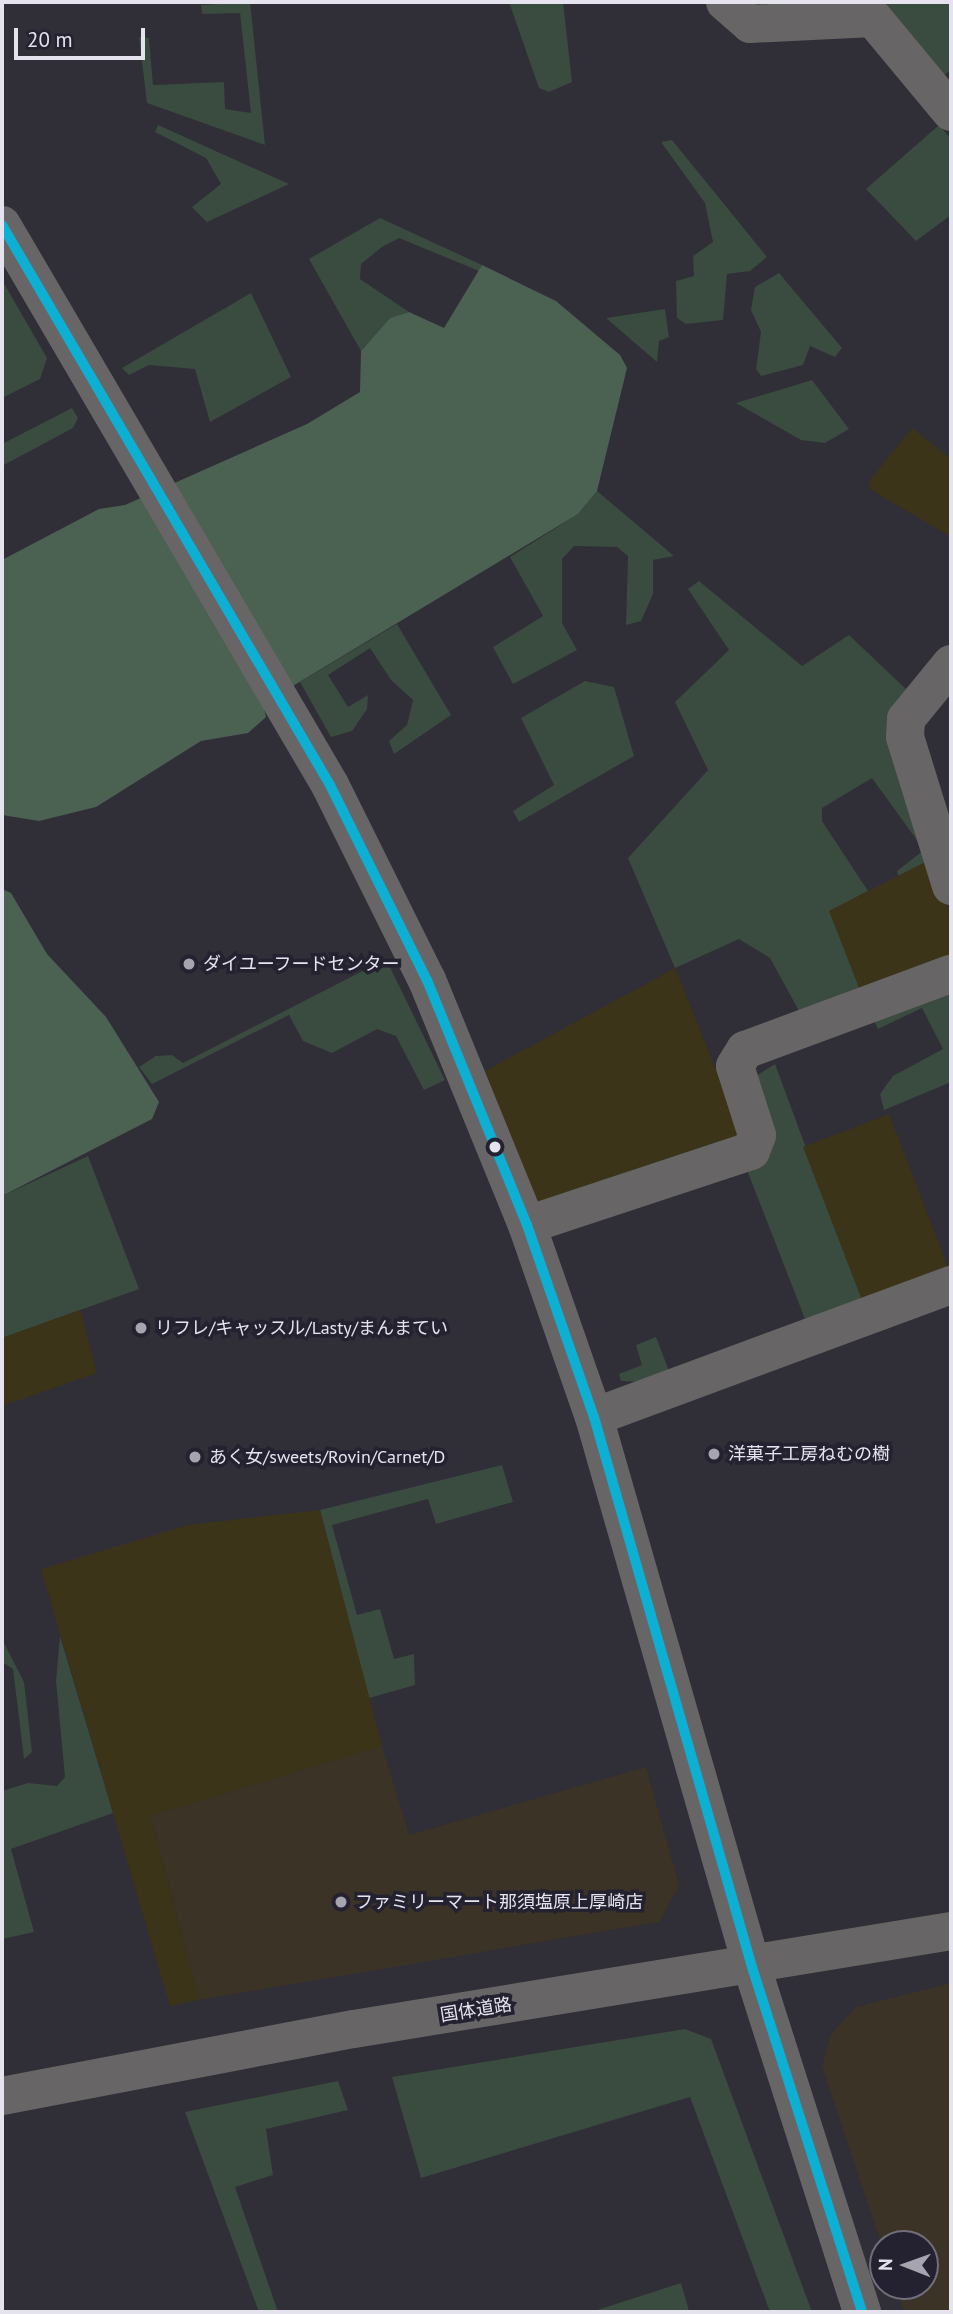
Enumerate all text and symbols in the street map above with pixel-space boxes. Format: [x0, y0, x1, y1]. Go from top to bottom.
scale bar [18, 14, 149, 58]
text: 20 m [27, 26, 73, 53]
place label: ダイユーフードセンター [203, 953, 401, 975]
marker: ダイユーフードセンター [181, 956, 197, 972]
unlabelled marker [488, 1140, 502, 1154]
place label: リフレ/キャッスル/Lasty/まんまてい [155, 1317, 448, 1339]
marker: リフレ/キャッスル/Lasty/まんまてい [133, 1320, 149, 1336]
place label: 洋菓子工房ねむの樹 [728, 1443, 890, 1465]
place label: あく女/sweets/Rovin/Carnet/D [209, 1446, 445, 1468]
marker: 洋菓子工房ねむの樹 [706, 1446, 722, 1462]
marker: あく女/sweets/Rovin/Carnet/D [187, 1449, 203, 1465]
place label: ファミリーマート那須塩原上厚崎店 [355, 1891, 643, 1913]
marker: ファミリーマート那須塩原上厚崎店 [333, 1894, 349, 1910]
street label: 国体道路 [439, 1994, 513, 2026]
north arrow [869, 2230, 939, 2300]
text: N [873, 2258, 897, 2271]

